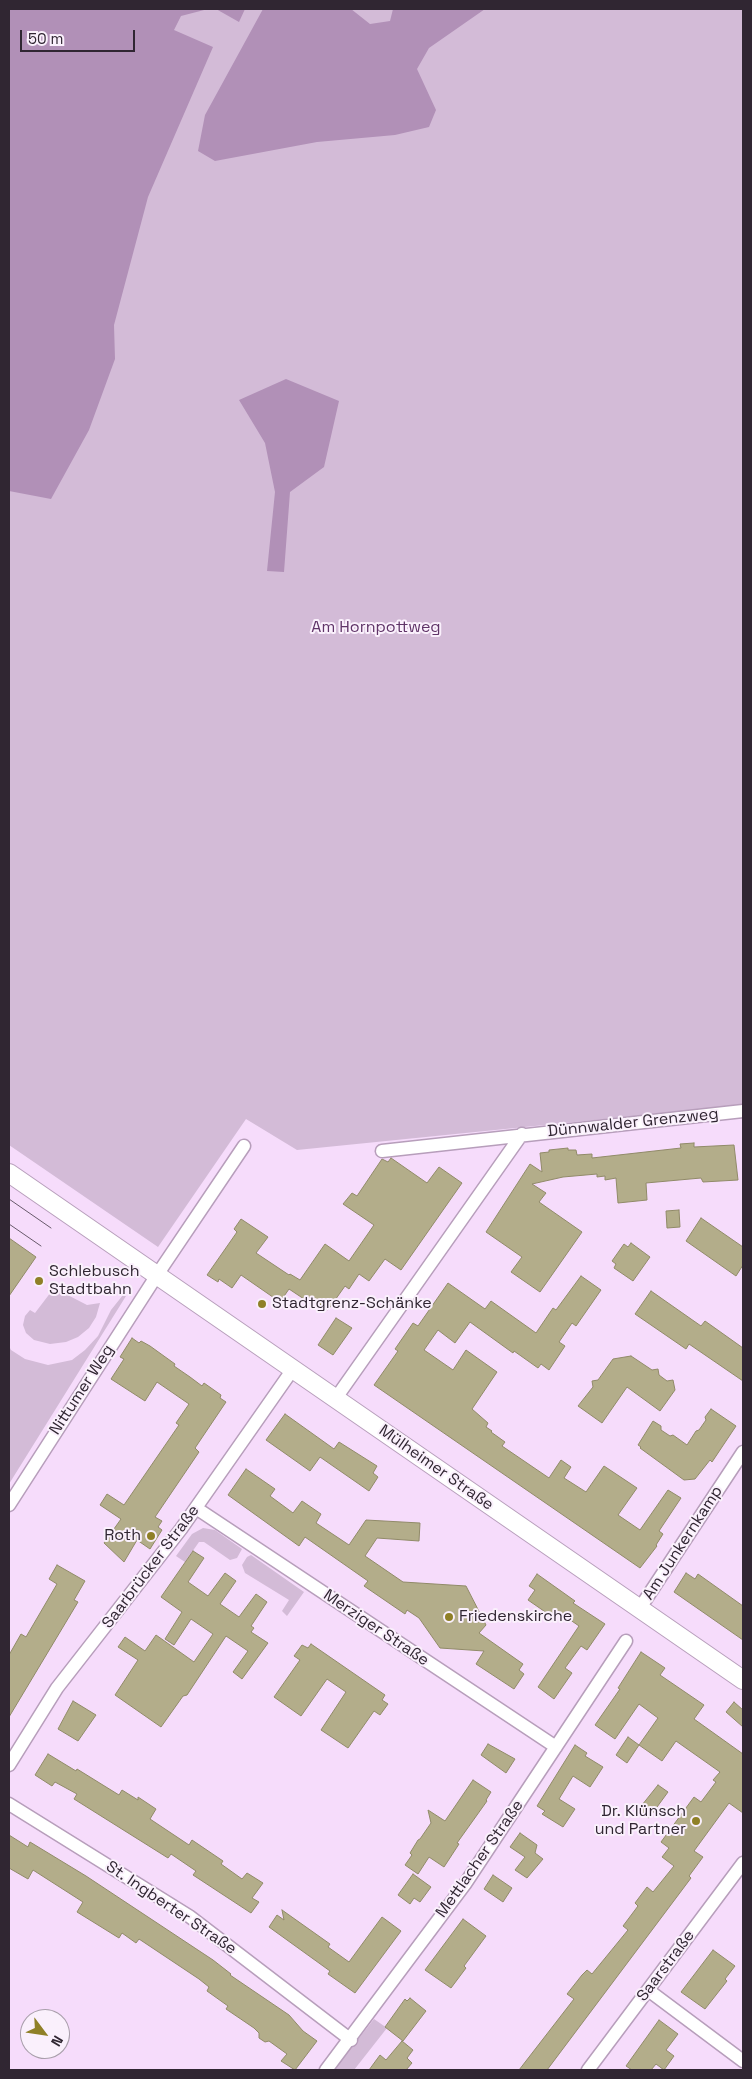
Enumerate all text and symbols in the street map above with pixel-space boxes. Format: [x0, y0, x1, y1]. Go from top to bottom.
scale bar [22, 20, 138, 52]
text: 50 m [28, 29, 63, 48]
park label: Am Hornpottweg [311, 618, 441, 638]
street label: Dünnwalder Grenzweg [546, 1104, 720, 1142]
place label: Schlebusch Stadtbahn [49, 1262, 139, 1300]
marker: Schlebusch Stadtbahn [33, 1275, 45, 1287]
place label: Stadtgrenz-Schänke [272, 1294, 432, 1314]
marker: Stadtgrenz-Schänke [256, 1298, 268, 1310]
street label: Nittumer Weg [46, 1341, 118, 1439]
street label: Mülheimer Straße [375, 1421, 497, 1515]
street label: Am Junkernkamp [639, 1482, 727, 1604]
street label: Saarbrücker Straße [98, 1502, 204, 1632]
place label: Roth [104, 1526, 141, 1546]
marker: Roth [145, 1530, 157, 1542]
street label: Merziger Straße [320, 1586, 432, 1670]
place label: Friedenskirche [459, 1607, 572, 1627]
marker: Friedenskirche [443, 1611, 455, 1623]
street label: Mettlacher Straße [432, 1796, 528, 1922]
place label: Dr. Klünsch und Partner [595, 1802, 686, 1840]
marker: Dr. Klünsch und Partner [690, 1815, 702, 1827]
street label: St. Ingberter Straße [102, 1857, 240, 1959]
street label: Saarstraße [633, 1927, 699, 2005]
north arrow [20, 2009, 70, 2059]
text: N [47, 2033, 67, 2050]

